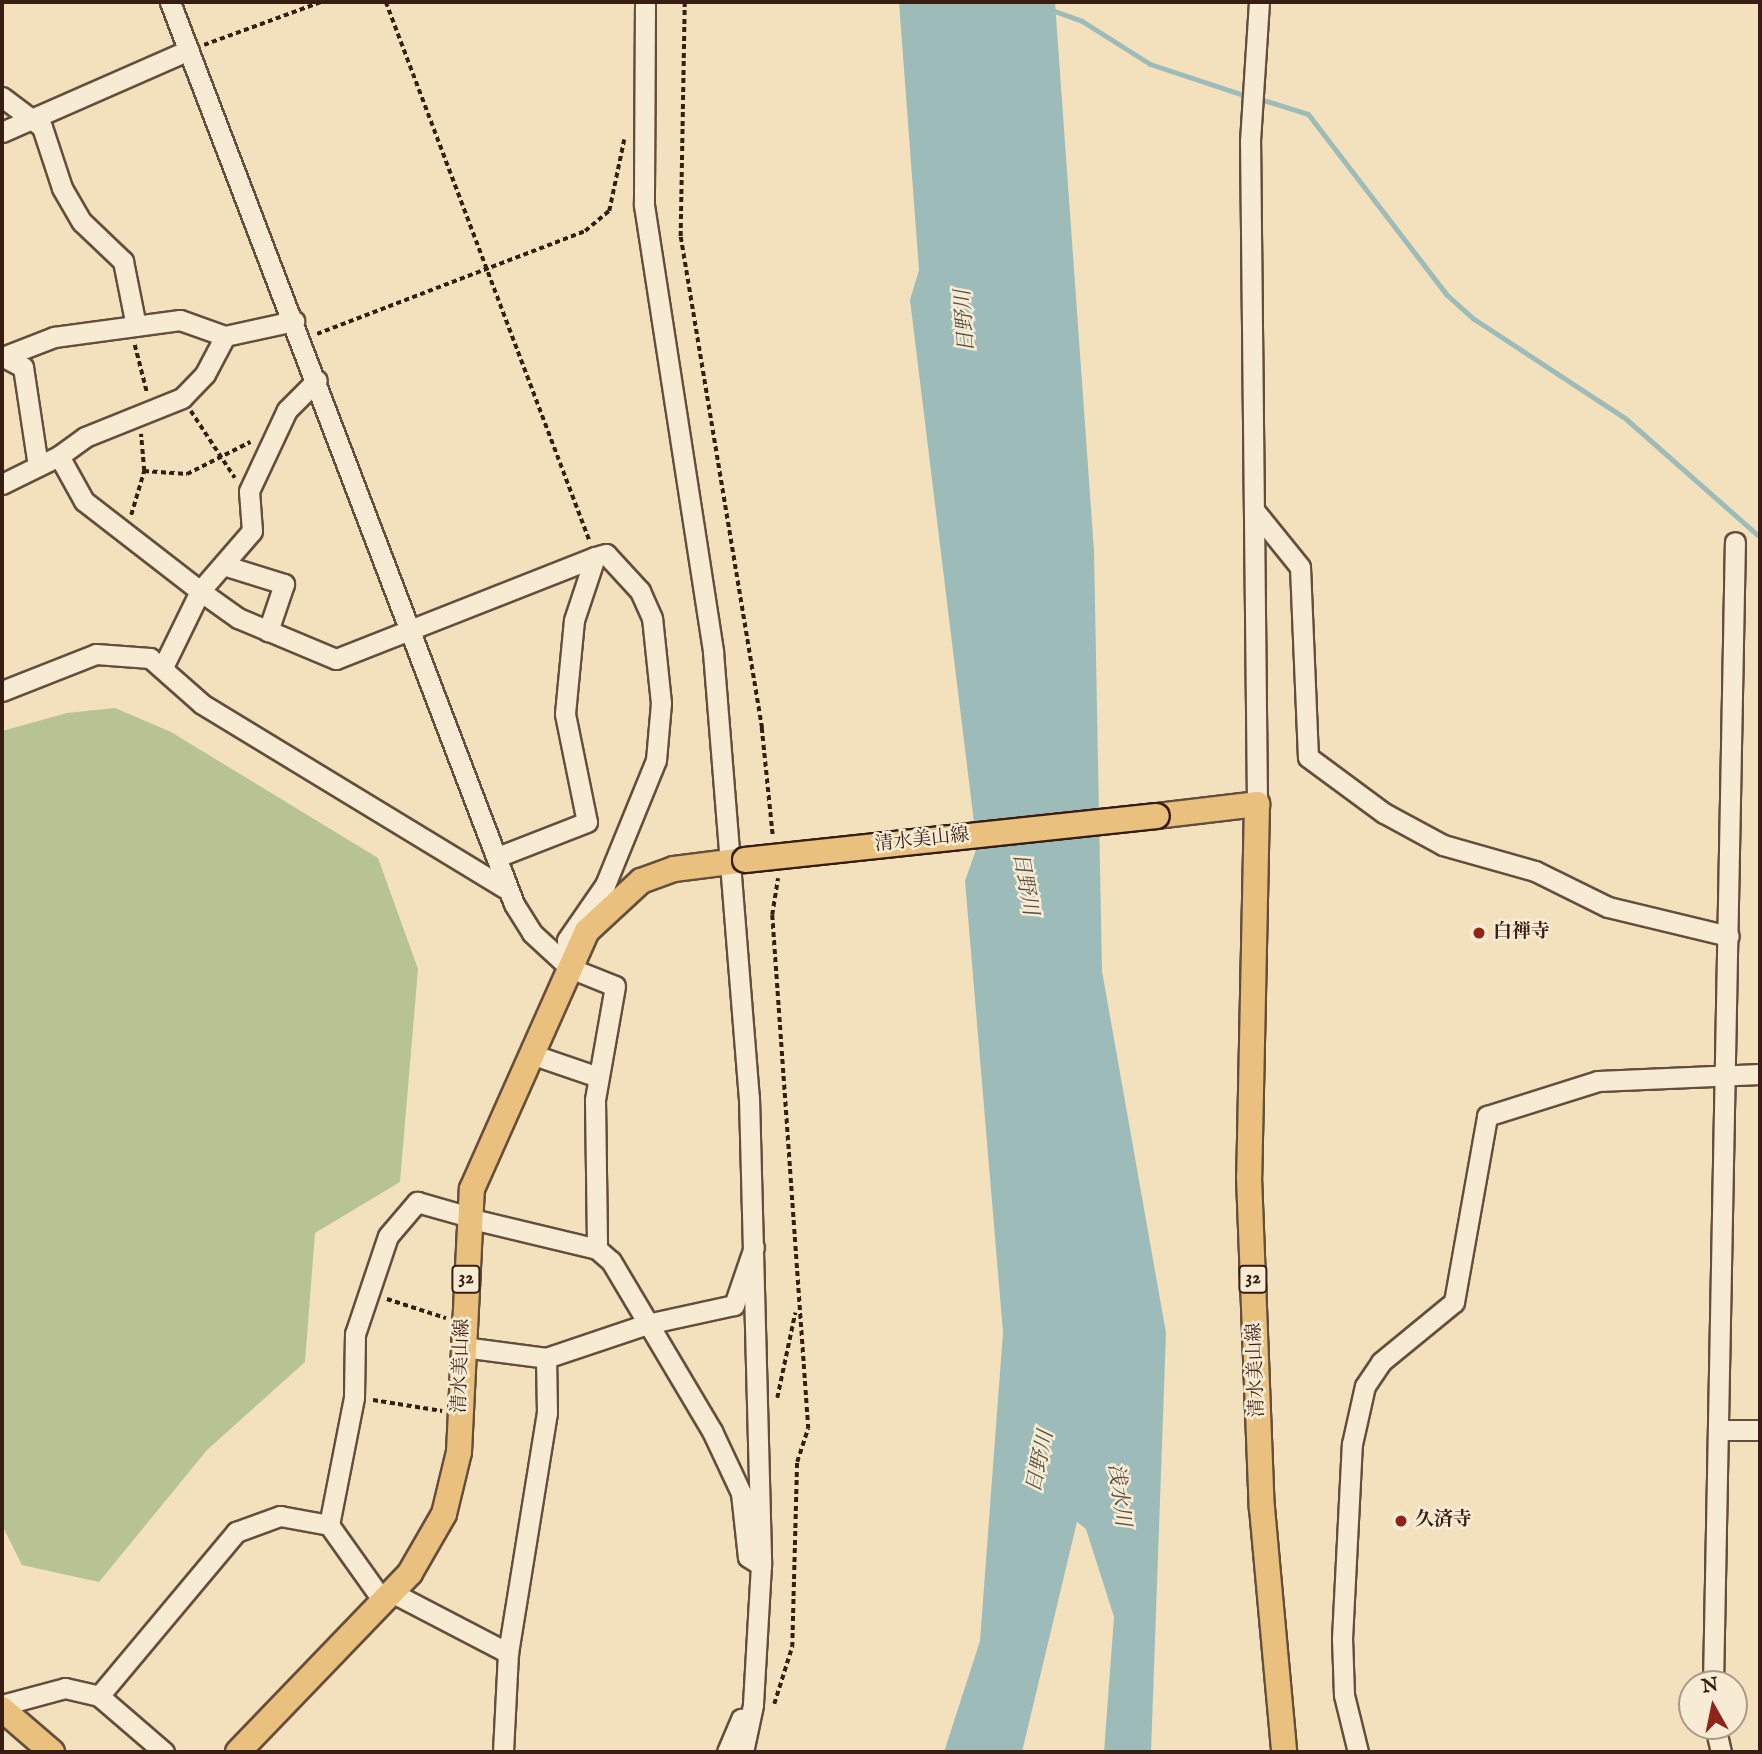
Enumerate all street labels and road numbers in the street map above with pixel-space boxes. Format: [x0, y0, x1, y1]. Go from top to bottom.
street label: 清水美山線 [874, 825, 970, 857]
road number: 32 [450, 1264, 482, 1294]
road number: 32 [1237, 1264, 1269, 1294]
street label: 清水美山線 [449, 1318, 475, 1414]
street label: 清水美山線 [1244, 1322, 1270, 1418]

